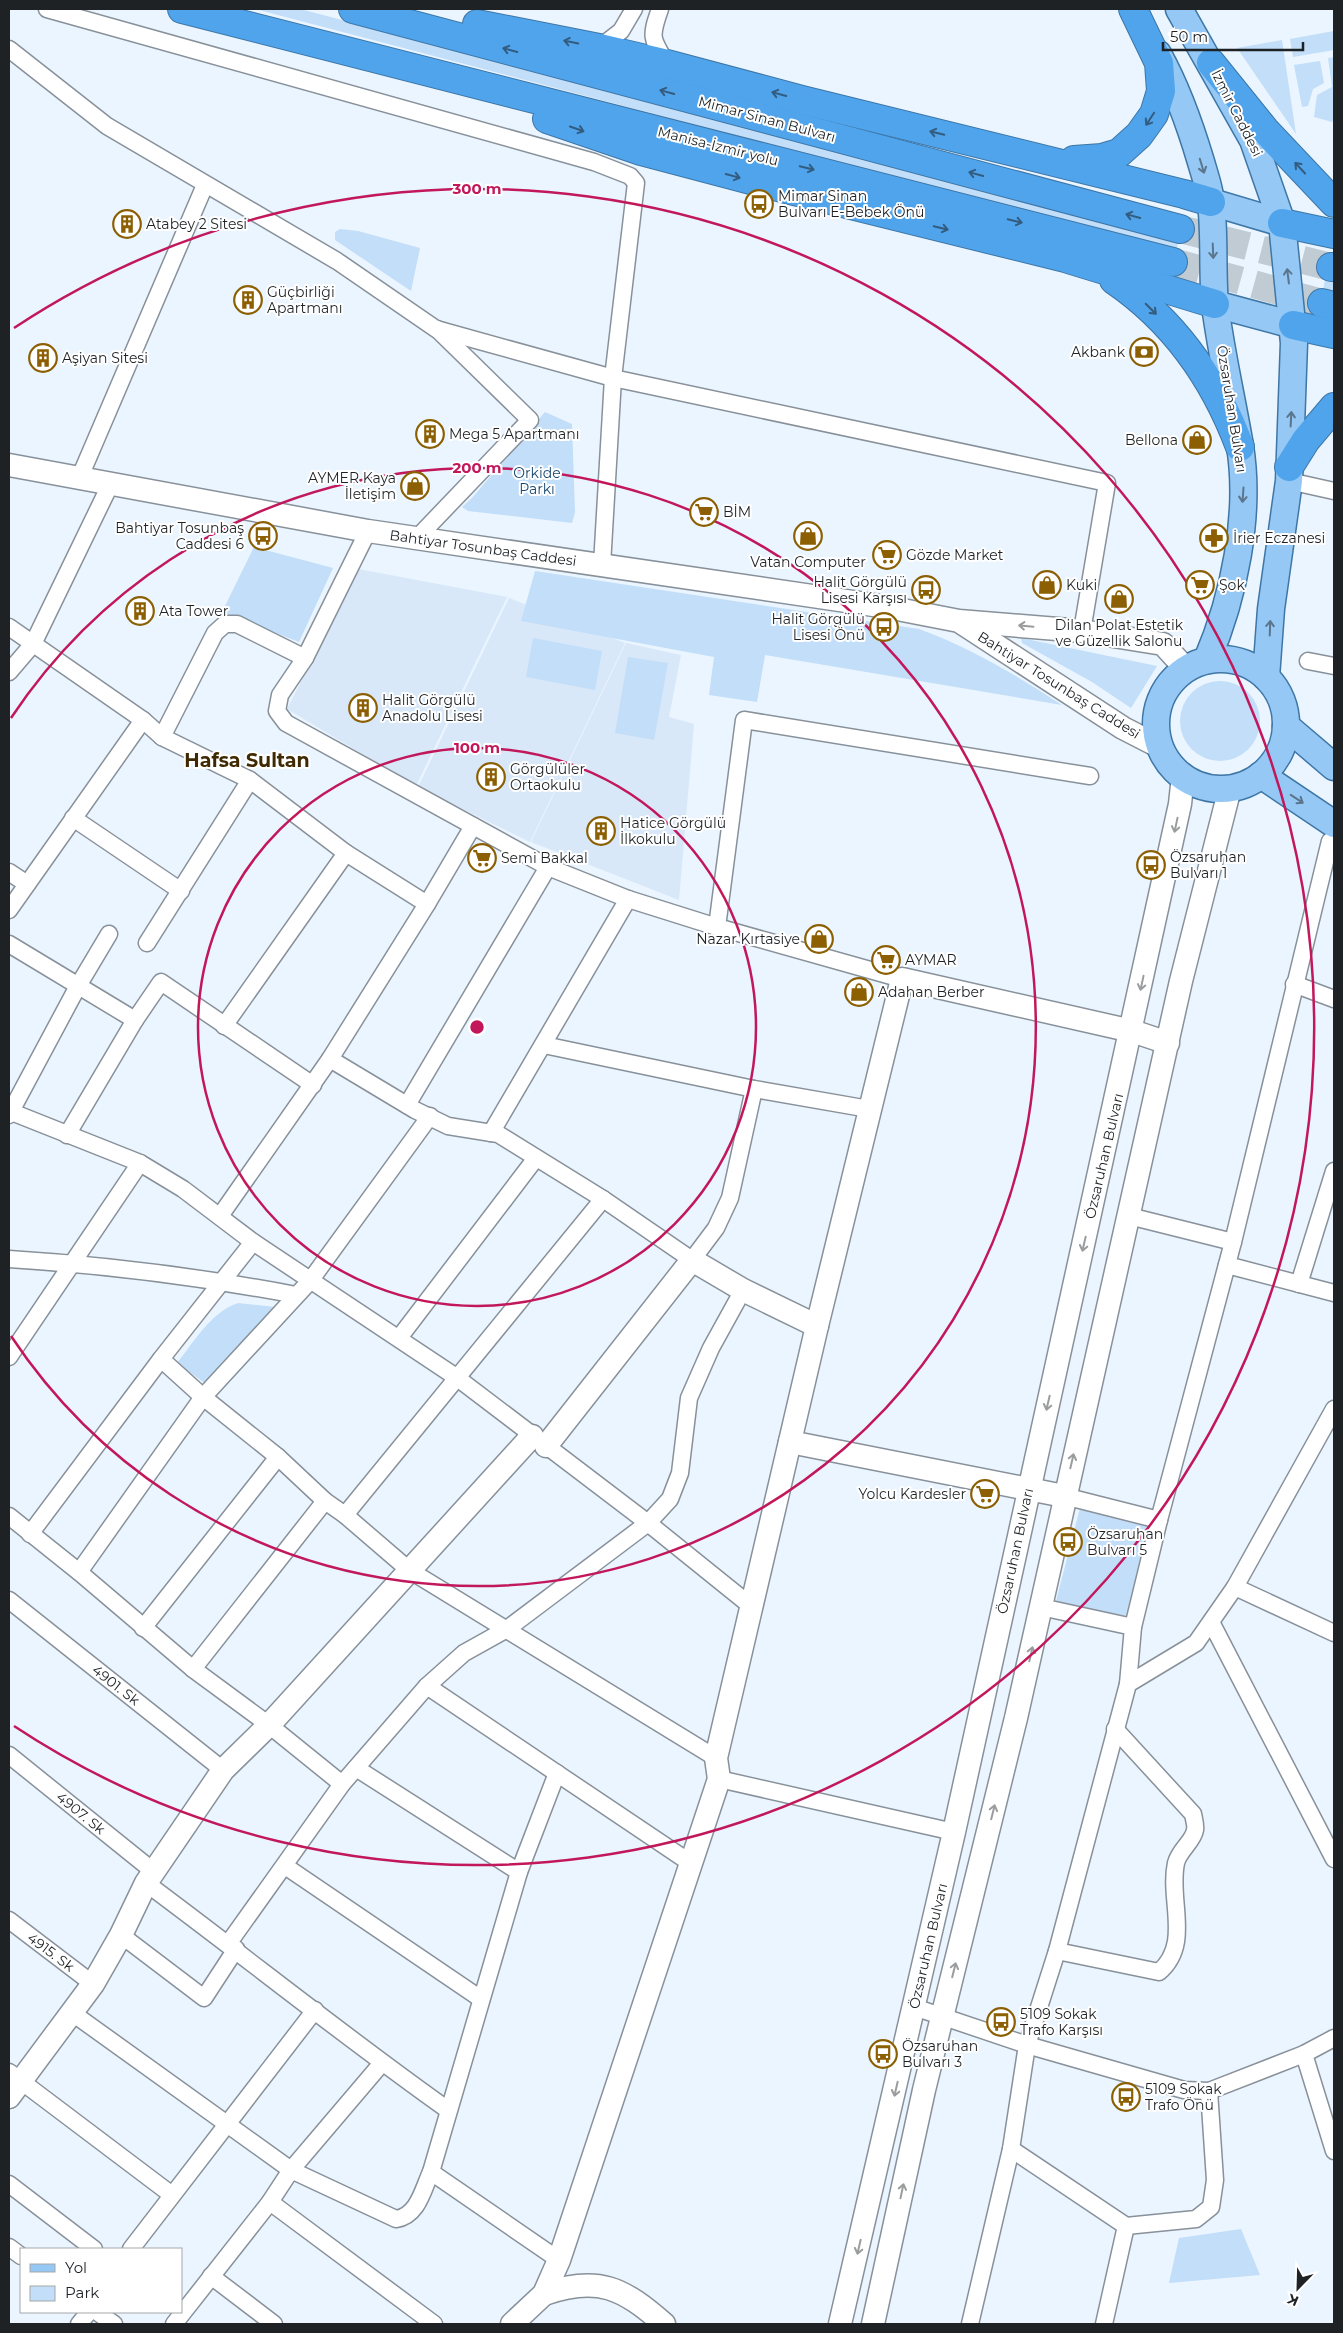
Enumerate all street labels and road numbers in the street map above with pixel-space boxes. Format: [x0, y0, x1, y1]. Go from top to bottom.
street label: İzmir Caddesi [1207, 66, 1267, 160]
street label: Mimar Sinan Bulvarı [696, 92, 838, 146]
street label: Manisa-İzmir yolu [656, 122, 780, 170]
street label: Özsaruhan Bulvarı [1213, 344, 1251, 474]
street label: Bahtiyar Tosunbaş Caddesi [388, 526, 578, 570]
street label: Bahtiyar Tosunbaş Caddesi [974, 627, 1144, 743]
street label: Özsaruhan Bulvarı [1081, 1091, 1127, 1221]
street label: Özsaruhan Bulvarı [993, 1486, 1037, 1616]
street label: 4901. Sk [89, 1661, 144, 1710]
street label: 4907. Sk [53, 1788, 110, 1839]
street label: Özsaruhan Bulvarı [905, 1881, 951, 2011]
street label: 4915. Sk [24, 1928, 79, 1976]

